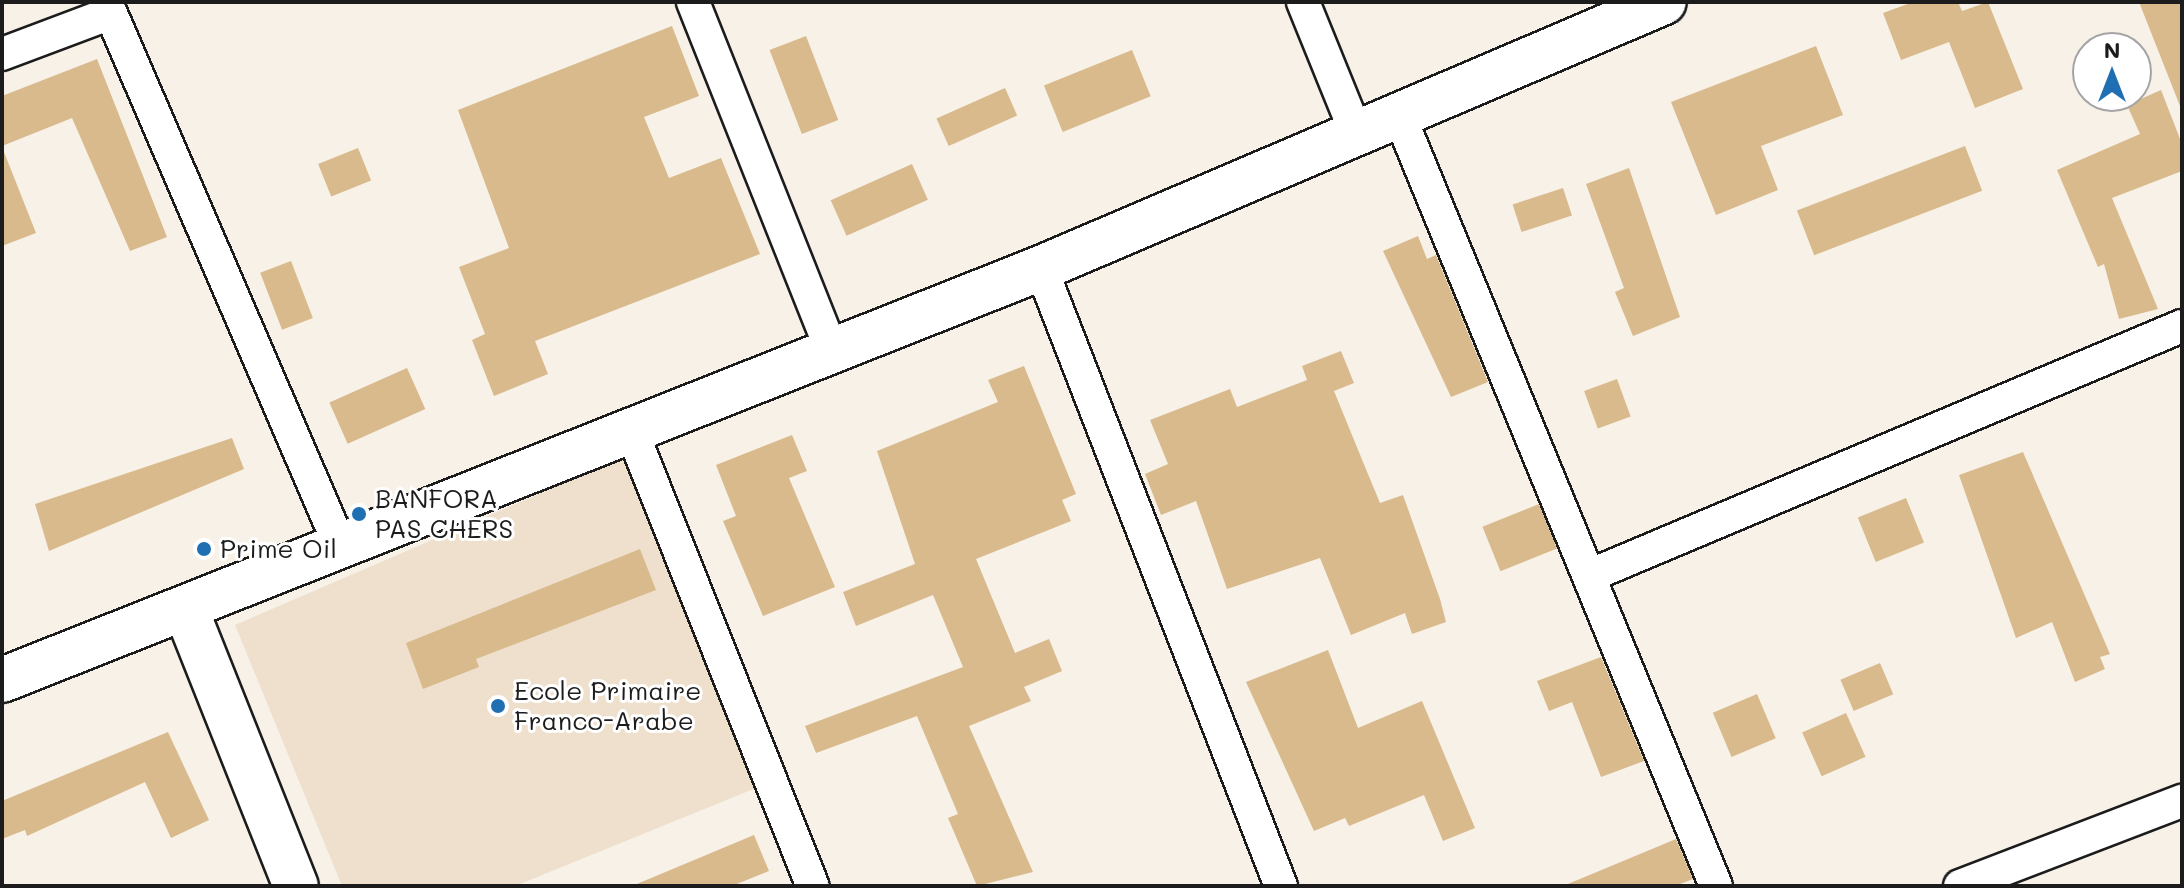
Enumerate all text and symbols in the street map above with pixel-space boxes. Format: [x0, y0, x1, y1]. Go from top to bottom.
north arrow [2072, 32, 2152, 112]
text: N [2104, 35, 2120, 64]
place label: BANFORA PAS CHERS [375, 483, 513, 544]
marker: BANFORA PAS CHERS [350, 505, 368, 523]
place label: Prime Oil [220, 533, 337, 565]
marker: Prime Oil [195, 540, 213, 558]
place label: Ecole Primaire Franco-Arabe [514, 675, 701, 736]
marker: Ecole Primaire Franco-Arabe [489, 697, 507, 715]

